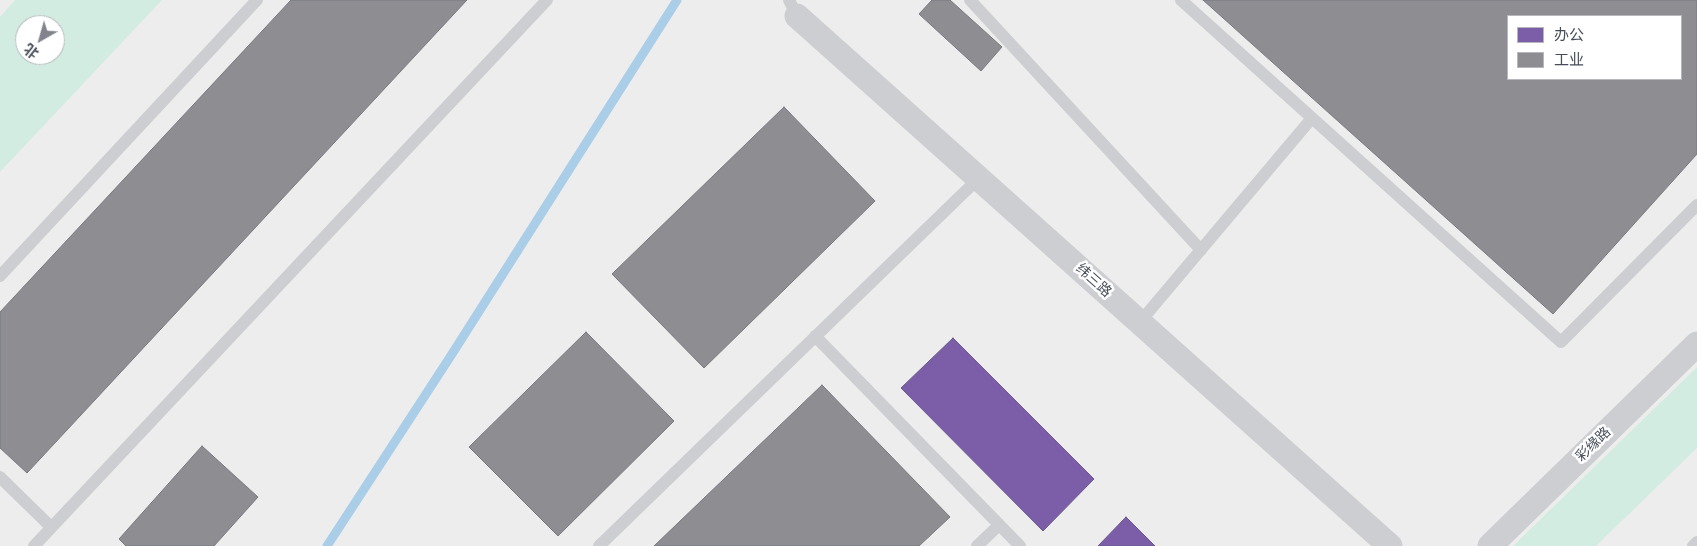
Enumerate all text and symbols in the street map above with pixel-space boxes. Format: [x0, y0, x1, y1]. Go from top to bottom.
north arrow [15, 15, 65, 65]
legend [1507, 15, 1682, 80]
text: 办公 [1554, 24, 1584, 46]
text: 北 [20, 39, 43, 63]
text: 工业 [1554, 49, 1584, 71]
street label: 纬三路 [1072, 261, 1114, 301]
street label: 彩缘路 [1573, 424, 1615, 466]

